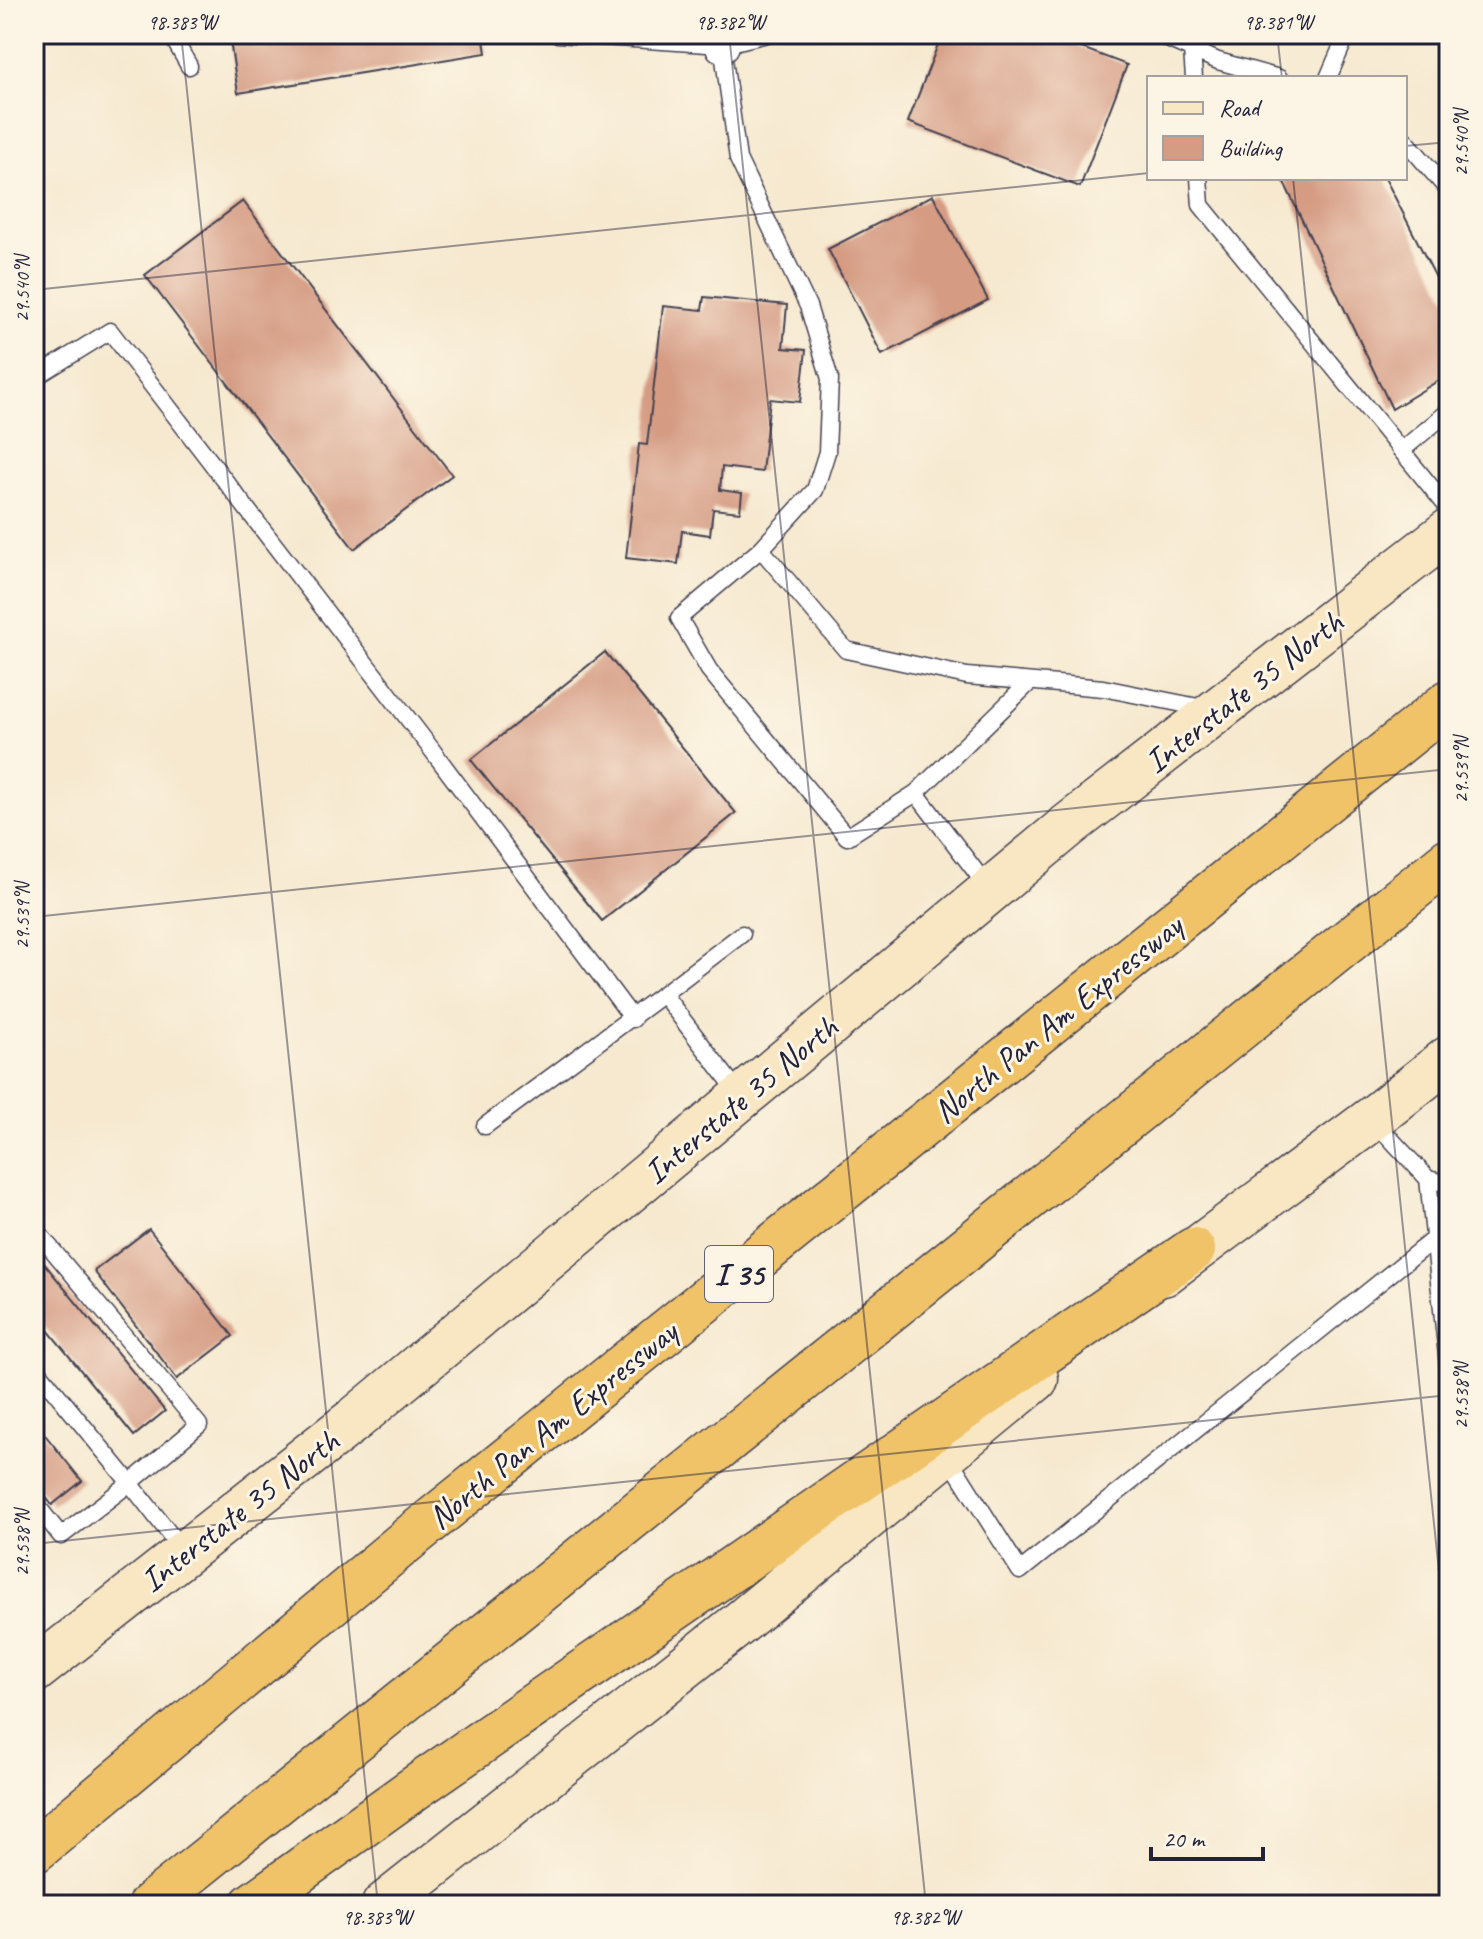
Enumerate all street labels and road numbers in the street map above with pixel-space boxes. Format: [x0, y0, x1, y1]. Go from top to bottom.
street label: Interstate 35 North [1135, 600, 1352, 782]
street label: North Pan Am Expressway [924, 902, 1194, 1132]
street label: Interstate 35 North [634, 1005, 847, 1193]
road number: I 35 [705, 1246, 773, 1302]
street label: North Pan Am Expressway [419, 1308, 689, 1538]
street label: Interstate 35 North [131, 1419, 348, 1601]

